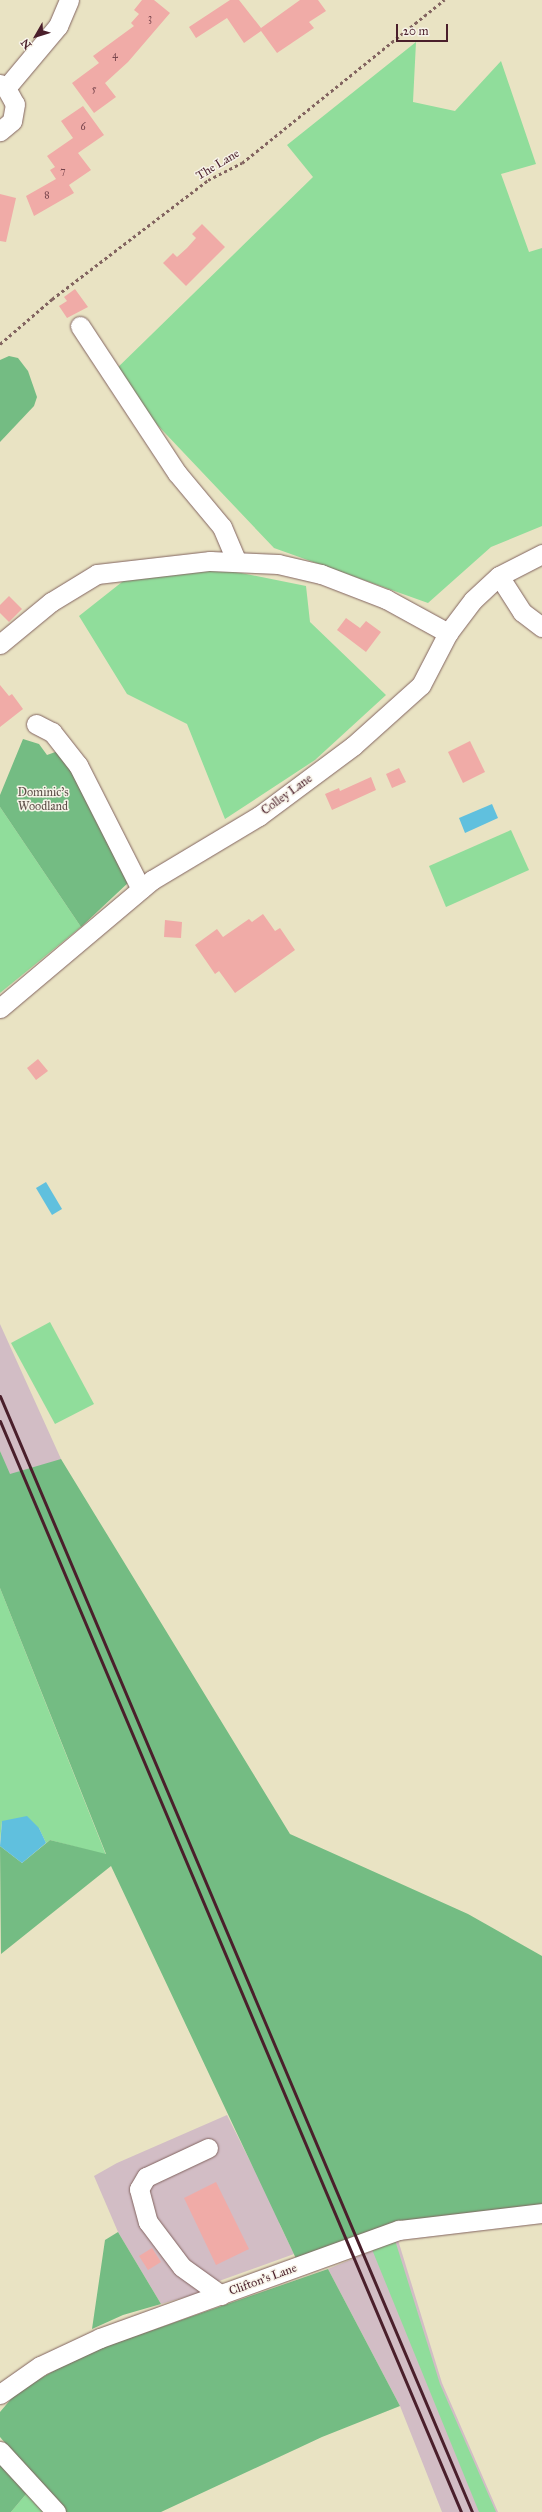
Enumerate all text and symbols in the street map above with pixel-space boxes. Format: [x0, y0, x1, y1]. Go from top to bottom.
house number: 3 [148, 13, 152, 25]
north arrow [16, 16, 56, 56]
scale bar [398, 16, 450, 42]
text: 20 m [403, 24, 429, 38]
text: N [18, 36, 34, 52]
house number: 4 [112, 50, 118, 62]
house number: 5 [92, 84, 96, 96]
house number: 6 [80, 122, 86, 134]
street label: The Lane [194, 147, 242, 183]
house number: 7 [60, 166, 66, 178]
house number: 8 [44, 190, 50, 202]
street label: Colley Lane [259, 772, 315, 818]
park label: Dominic's Woodland [17, 786, 69, 814]
street label: Clifton's Lane [227, 2261, 299, 2299]

